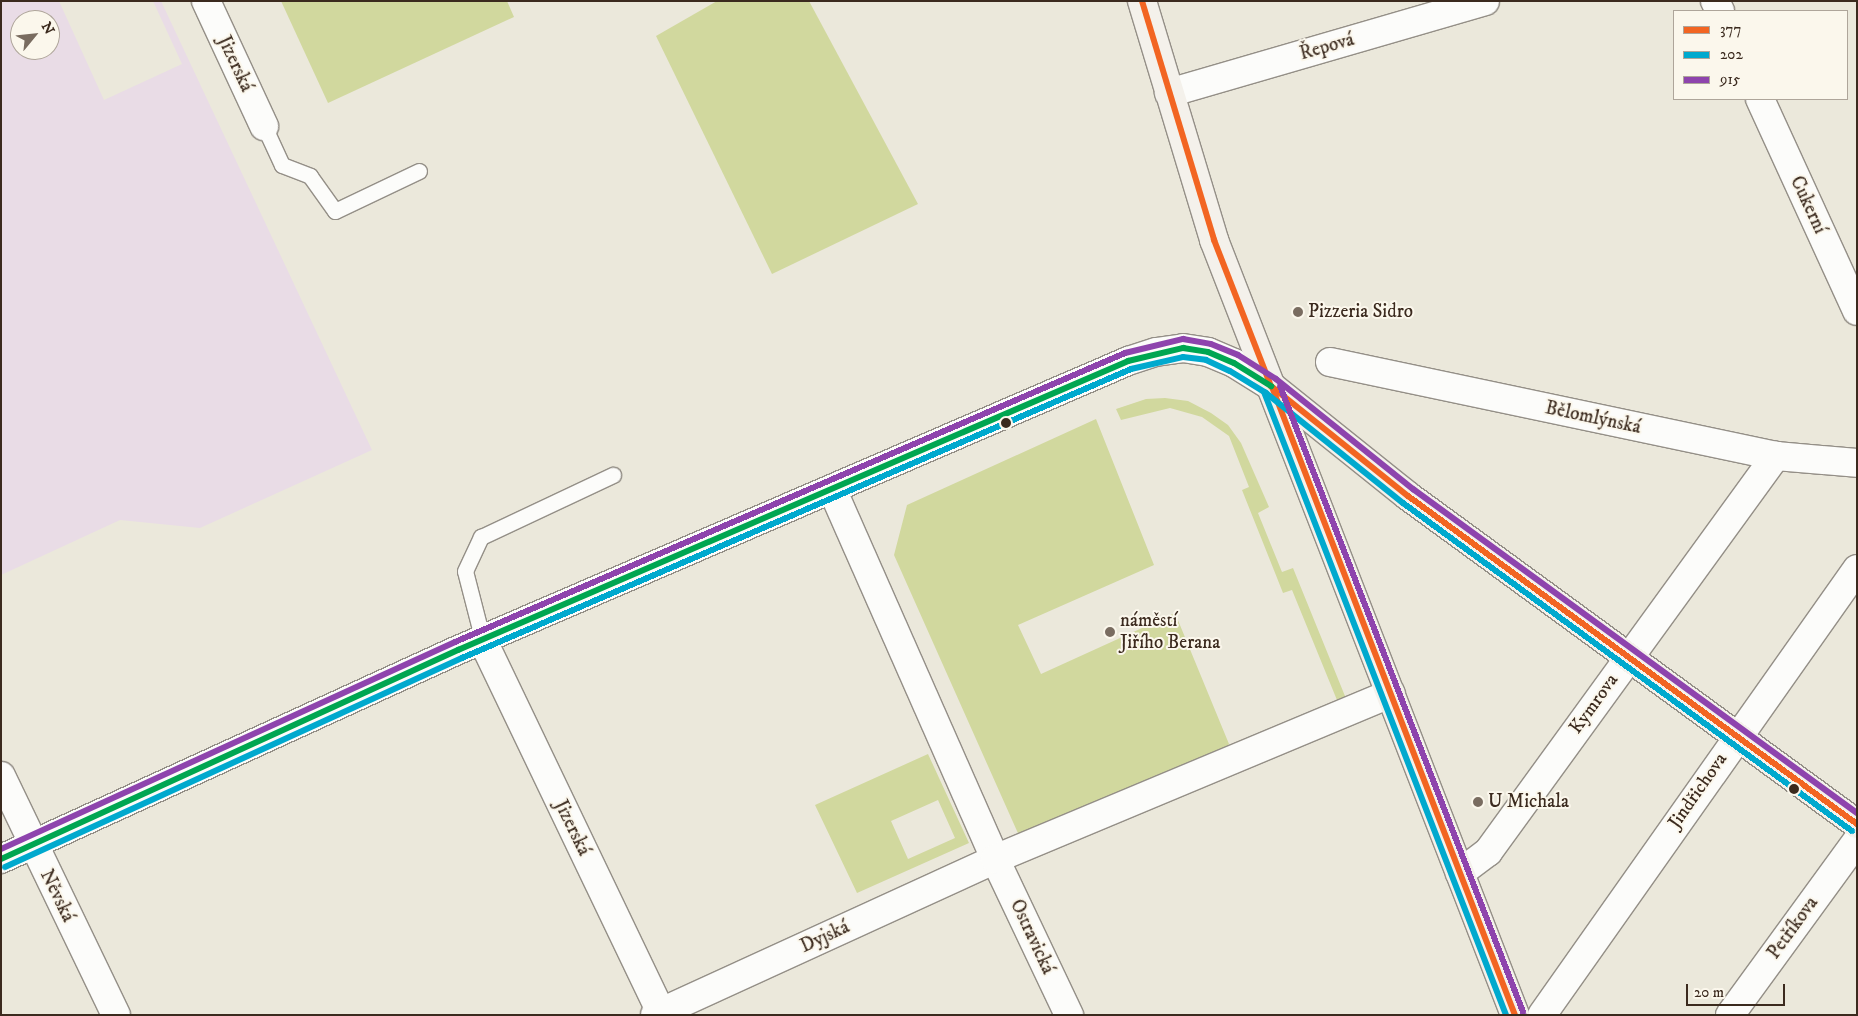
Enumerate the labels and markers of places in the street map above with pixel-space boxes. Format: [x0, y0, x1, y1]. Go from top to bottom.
place label: Pizzeria Sidro [1308, 301, 1413, 323]
marker: Pizzeria Sidro [1292, 306, 1304, 318]
unlabelled marker [1001, 418, 1011, 428]
place label: náměstí Jiřího Berana [1120, 610, 1220, 654]
marker: náměstí Jiřího Berana [1104, 626, 1116, 638]
unlabelled marker [1789, 784, 1799, 794]
place label: U Michala [1488, 791, 1569, 813]
marker: U Michala [1472, 796, 1484, 808]

